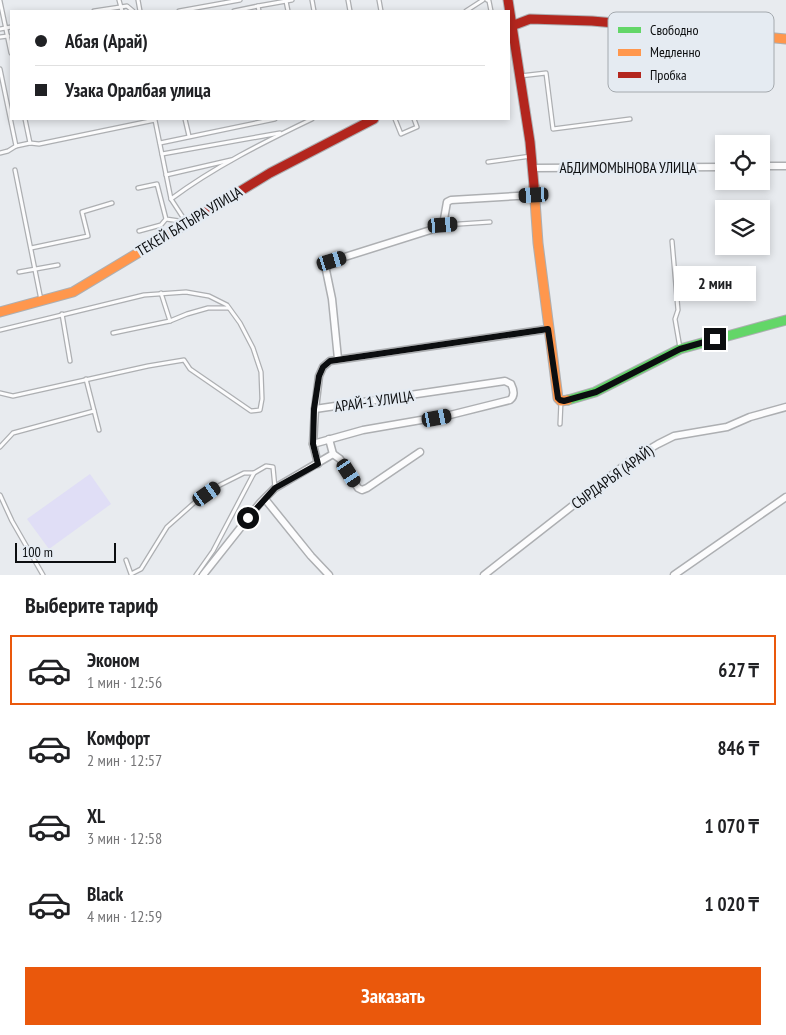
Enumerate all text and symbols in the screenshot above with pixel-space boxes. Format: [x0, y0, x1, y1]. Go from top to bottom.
legend [608, 12, 774, 92]
text: Свободно [650, 21, 698, 39]
text: Абая (Арай) [65, 29, 148, 53]
text: Медленно [650, 43, 701, 61]
text: Пробка [650, 66, 687, 84]
text: Узака Оралбая улица [65, 78, 211, 102]
map controls [715, 135, 770, 255]
button: locate [715, 135, 770, 190]
street label: АБДИМОМЫНОВА УЛИЦА [559, 158, 697, 177]
street label: ТЕКЕЙ БАТЫРА УЛИЦА [133, 181, 246, 260]
car [518, 187, 549, 203]
button: layers [715, 200, 770, 255]
car [427, 216, 458, 234]
car [315, 249, 348, 273]
callout: 2 мин [674, 266, 756, 302]
text: 2 мин [698, 273, 732, 293]
route end [704, 328, 726, 350]
street label: АРАЙ-1 УЛИЦА [333, 386, 416, 416]
car [420, 408, 453, 428]
street label: СЫРДАРЬЯ (АРАЙ) [567, 441, 657, 513]
car [334, 456, 363, 490]
car [190, 479, 223, 509]
route start [237, 507, 259, 529]
scale bar [15, 540, 116, 563]
text: 100 m [22, 543, 53, 561]
text: Выберите тариф [25, 591, 158, 619]
icon: car [27, 648, 72, 693]
text: Эконом [87, 648, 140, 672]
text: 627 ₸ [718, 658, 759, 682]
text: 1 мин · 12:56 [87, 672, 162, 692]
icon: car [27, 726, 72, 771]
text: Комфорт [87, 726, 150, 750]
text: 846 ₸ [717, 736, 759, 760]
text: 2 мин · 12:57 [87, 750, 162, 770]
icon: car [27, 804, 72, 849]
text: XL [87, 804, 105, 828]
text: 1 070 ₸ [705, 814, 759, 838]
text: 3 мин · 12:58 [87, 828, 162, 848]
icon: car [27, 882, 72, 927]
text: Black [87, 882, 123, 906]
text: 1 020 ₸ [705, 892, 759, 916]
text: 4 мин · 12:59 [87, 906, 162, 926]
button: Заказать [25, 967, 761, 1025]

